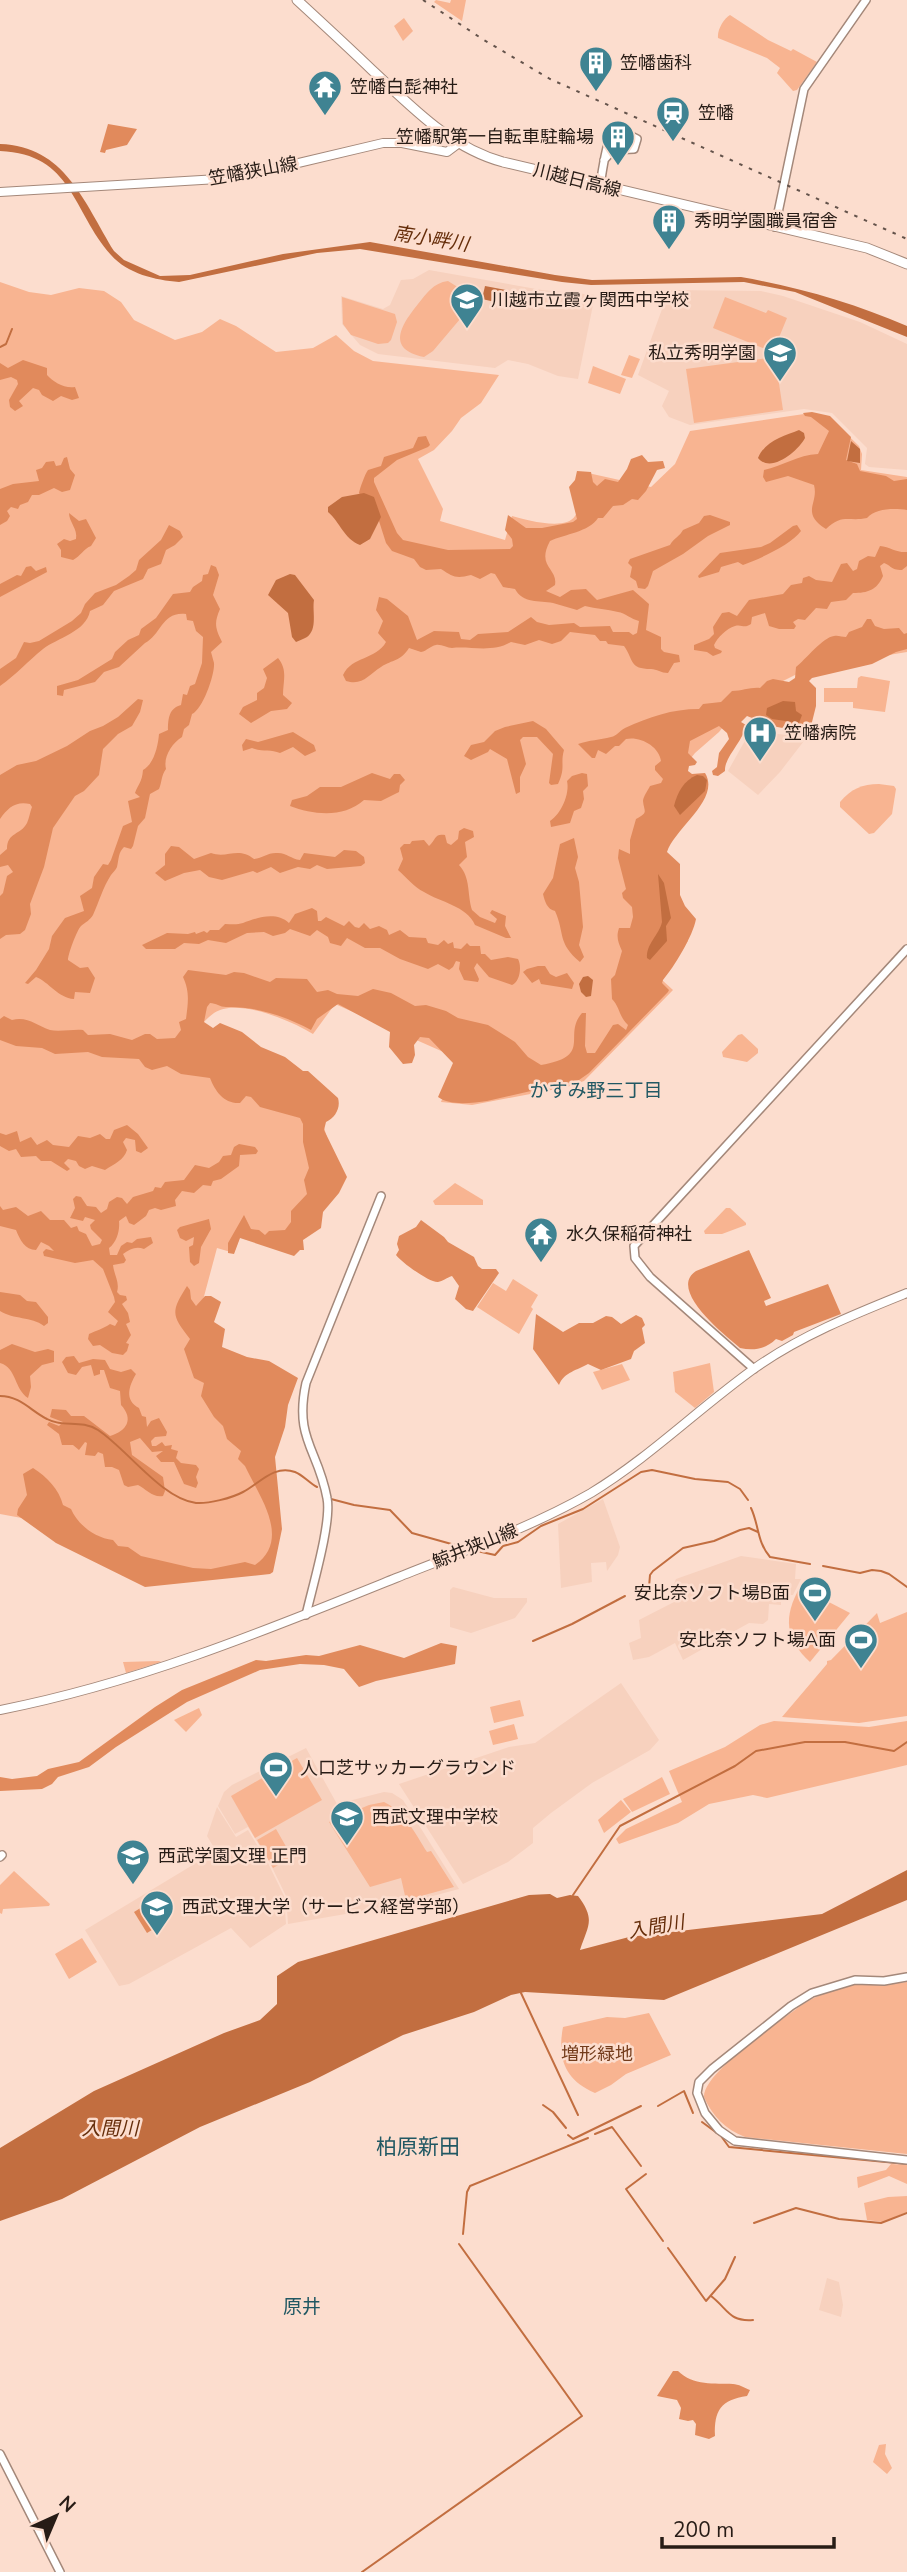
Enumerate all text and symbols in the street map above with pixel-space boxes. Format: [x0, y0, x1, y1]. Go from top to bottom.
building icon: 笠幡歯科 [577, 44, 615, 93]
place label: 笠幡歯科 [620, 51, 692, 75]
temple icon: 笠幡白髭神社 [306, 68, 344, 117]
place label: 笠幡白髭神社 [350, 75, 458, 99]
station icon: 笠幡 [654, 94, 692, 143]
place label: 笠幡 [698, 101, 734, 125]
building icon: 笠幡駅第一自転車駐輪場 [599, 118, 637, 167]
place label: 笠幡駅第一自転車駐輪場 [396, 125, 594, 149]
street label: 笠幡狭山線 [207, 151, 299, 191]
street label: 川越日高線 [530, 157, 624, 203]
building icon: 秀明学園職員宿舎 [650, 202, 688, 251]
place label: 秀明学園職員宿舎 [694, 209, 838, 233]
water label: 南小畔川 [391, 220, 472, 258]
school or university icon: 川越市立霞ヶ関西中学校 [448, 281, 486, 330]
place label: 川越市立霞ヶ関西中学校 [491, 288, 689, 312]
school or university icon: 私立秀明学園 [761, 334, 799, 383]
place label: 私立秀明学園 [648, 341, 756, 365]
hospital icon: 笠幡病院 [741, 714, 779, 763]
place label: 笠幡病院 [784, 721, 856, 745]
district label: かすみ野三丁目 [529, 1078, 663, 1104]
temple icon: 水久保稲荷神社 [522, 1215, 560, 1264]
place label: 水久保稲荷神社 [566, 1222, 692, 1246]
street label: 鯨井狭山線 [429, 1518, 521, 1574]
sports icon: 安比奈ソフト場B面 [796, 1574, 834, 1623]
place label: 安比奈ソフト場B面 [634, 1581, 790, 1605]
sports icon: 安比奈ソフト場A面 [842, 1621, 880, 1670]
place label: 安比奈ソフト場A面 [679, 1628, 836, 1652]
sports icon: 人口芝サッカーグラウンド [257, 1749, 295, 1798]
place label: 人口芝サッカーグラウンド [300, 1756, 516, 1780]
school or university icon: 西武文理中学校 [328, 1798, 366, 1847]
place label: 西武文理中学校 [372, 1805, 498, 1829]
school or university icon: 西武学園文理 正門 [114, 1837, 152, 1886]
place label: 西武学園文理 正門 [158, 1844, 307, 1868]
school or university icon: 西武文理大学（サービス経営学部） [138, 1888, 176, 1937]
place label: 西武文理大学（サービス経営学部） [182, 1895, 470, 1919]
water label: 入間川 [626, 1909, 688, 1945]
park label: 増形緑地 [561, 2042, 633, 2066]
water label: 入間川 [81, 2116, 140, 2142]
district label: 柏原新田 [376, 2133, 460, 2161]
district label: 原井 [283, 2294, 321, 2320]
north arrow [21, 2481, 91, 2551]
text: N [53, 2490, 81, 2519]
scale bar [662, 2506, 834, 2550]
text: 200 m [673, 2516, 734, 2544]

